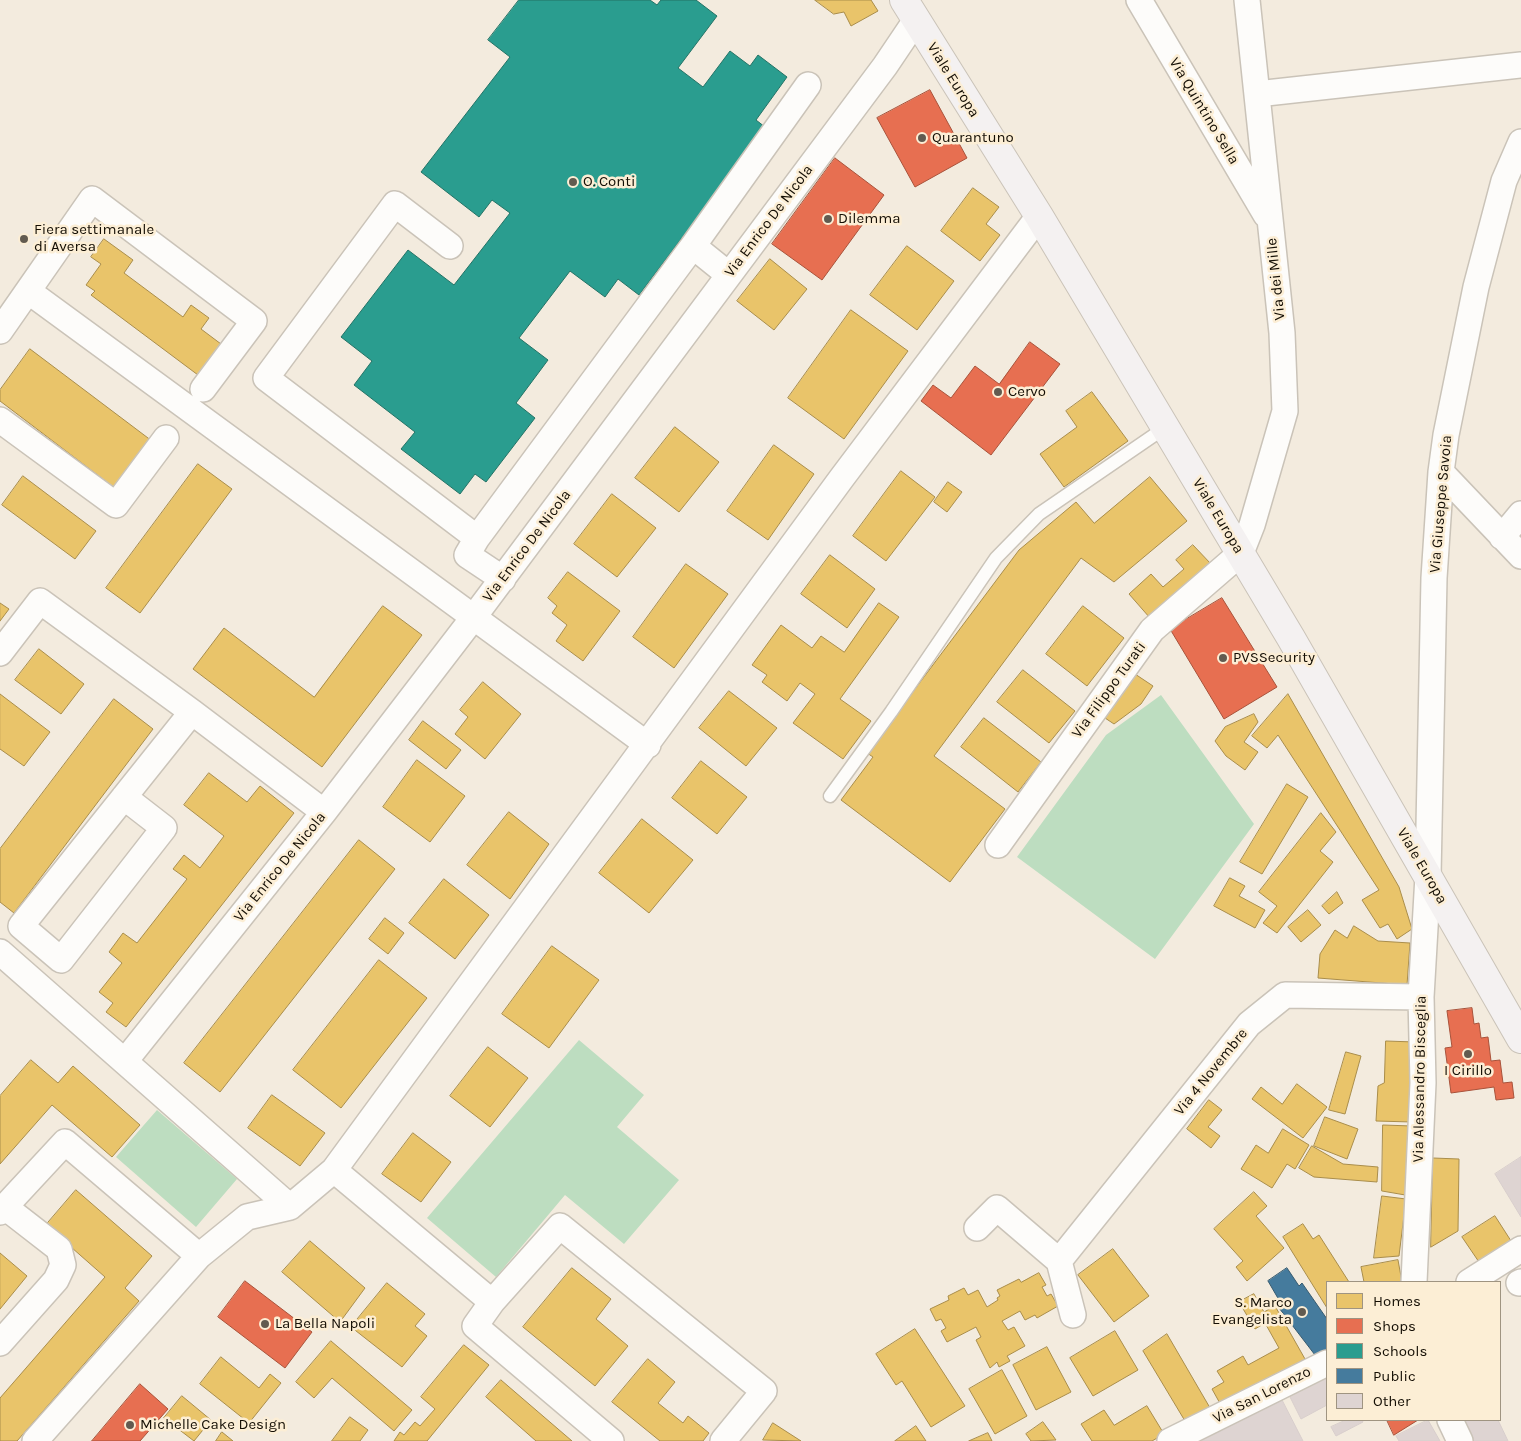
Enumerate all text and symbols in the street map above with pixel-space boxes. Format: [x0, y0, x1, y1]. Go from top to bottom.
street label: Viale Europa [923, 39, 983, 121]
street label: Via Quintino Sella [1165, 54, 1243, 168]
place label: Quarantuno [932, 129, 1014, 147]
marker: Quarantuno [916, 132, 928, 144]
street label: Via Enrico De Nicola [721, 161, 817, 281]
place label: O. Conti [583, 173, 635, 191]
marker: O. Conti [567, 176, 579, 188]
place label: Dilemma [838, 210, 901, 228]
marker: Dilemma [822, 213, 834, 225]
place label: Fiera settimanale di Aversa [34, 221, 154, 256]
marker: Fiera settimanale di Aversa [18, 233, 30, 245]
street label: Via dei Mille [1263, 237, 1289, 321]
place label: Cervo [1008, 383, 1046, 401]
marker: Cervo [992, 386, 1004, 398]
street label: Via Giuseppe Savoia [1426, 434, 1456, 574]
street label: Viale Europa [1188, 475, 1248, 557]
street label: Via Enrico De Nicola [479, 486, 575, 606]
street label: Via Filippo Turati [1068, 638, 1150, 742]
place label: PVSSecurity [1233, 649, 1315, 667]
marker: PVSSecurity [1217, 652, 1229, 664]
street label: Via Enrico De Nicola [230, 809, 330, 925]
street label: Viale Europa [1393, 825, 1451, 907]
street label: Via Alessandro Bisceglia [1410, 995, 1430, 1163]
street label: Via 4 Novembre [1171, 1025, 1251, 1119]
marker: I Cirillo [1462, 1048, 1474, 1060]
place label: I Cirillo [1444, 1062, 1492, 1080]
legend [1326, 1281, 1501, 1421]
text: Homes [1373, 1292, 1421, 1310]
place label: S. Marco Evangelista [1212, 1294, 1292, 1329]
marker: S. Marco Evangelista [1296, 1306, 1308, 1318]
place label: La Bella Napoli [275, 1315, 375, 1333]
text: Shops [1373, 1317, 1416, 1335]
marker: La Bella Napoli [259, 1318, 271, 1330]
text: Schools [1373, 1342, 1427, 1360]
street label: Via San Lorenzo [1210, 1363, 1314, 1427]
text: Public [1373, 1367, 1416, 1385]
text: Other [1373, 1392, 1411, 1410]
place label: Michelle Cake Design [140, 1416, 286, 1434]
marker: Michelle Cake Design [124, 1419, 136, 1431]

